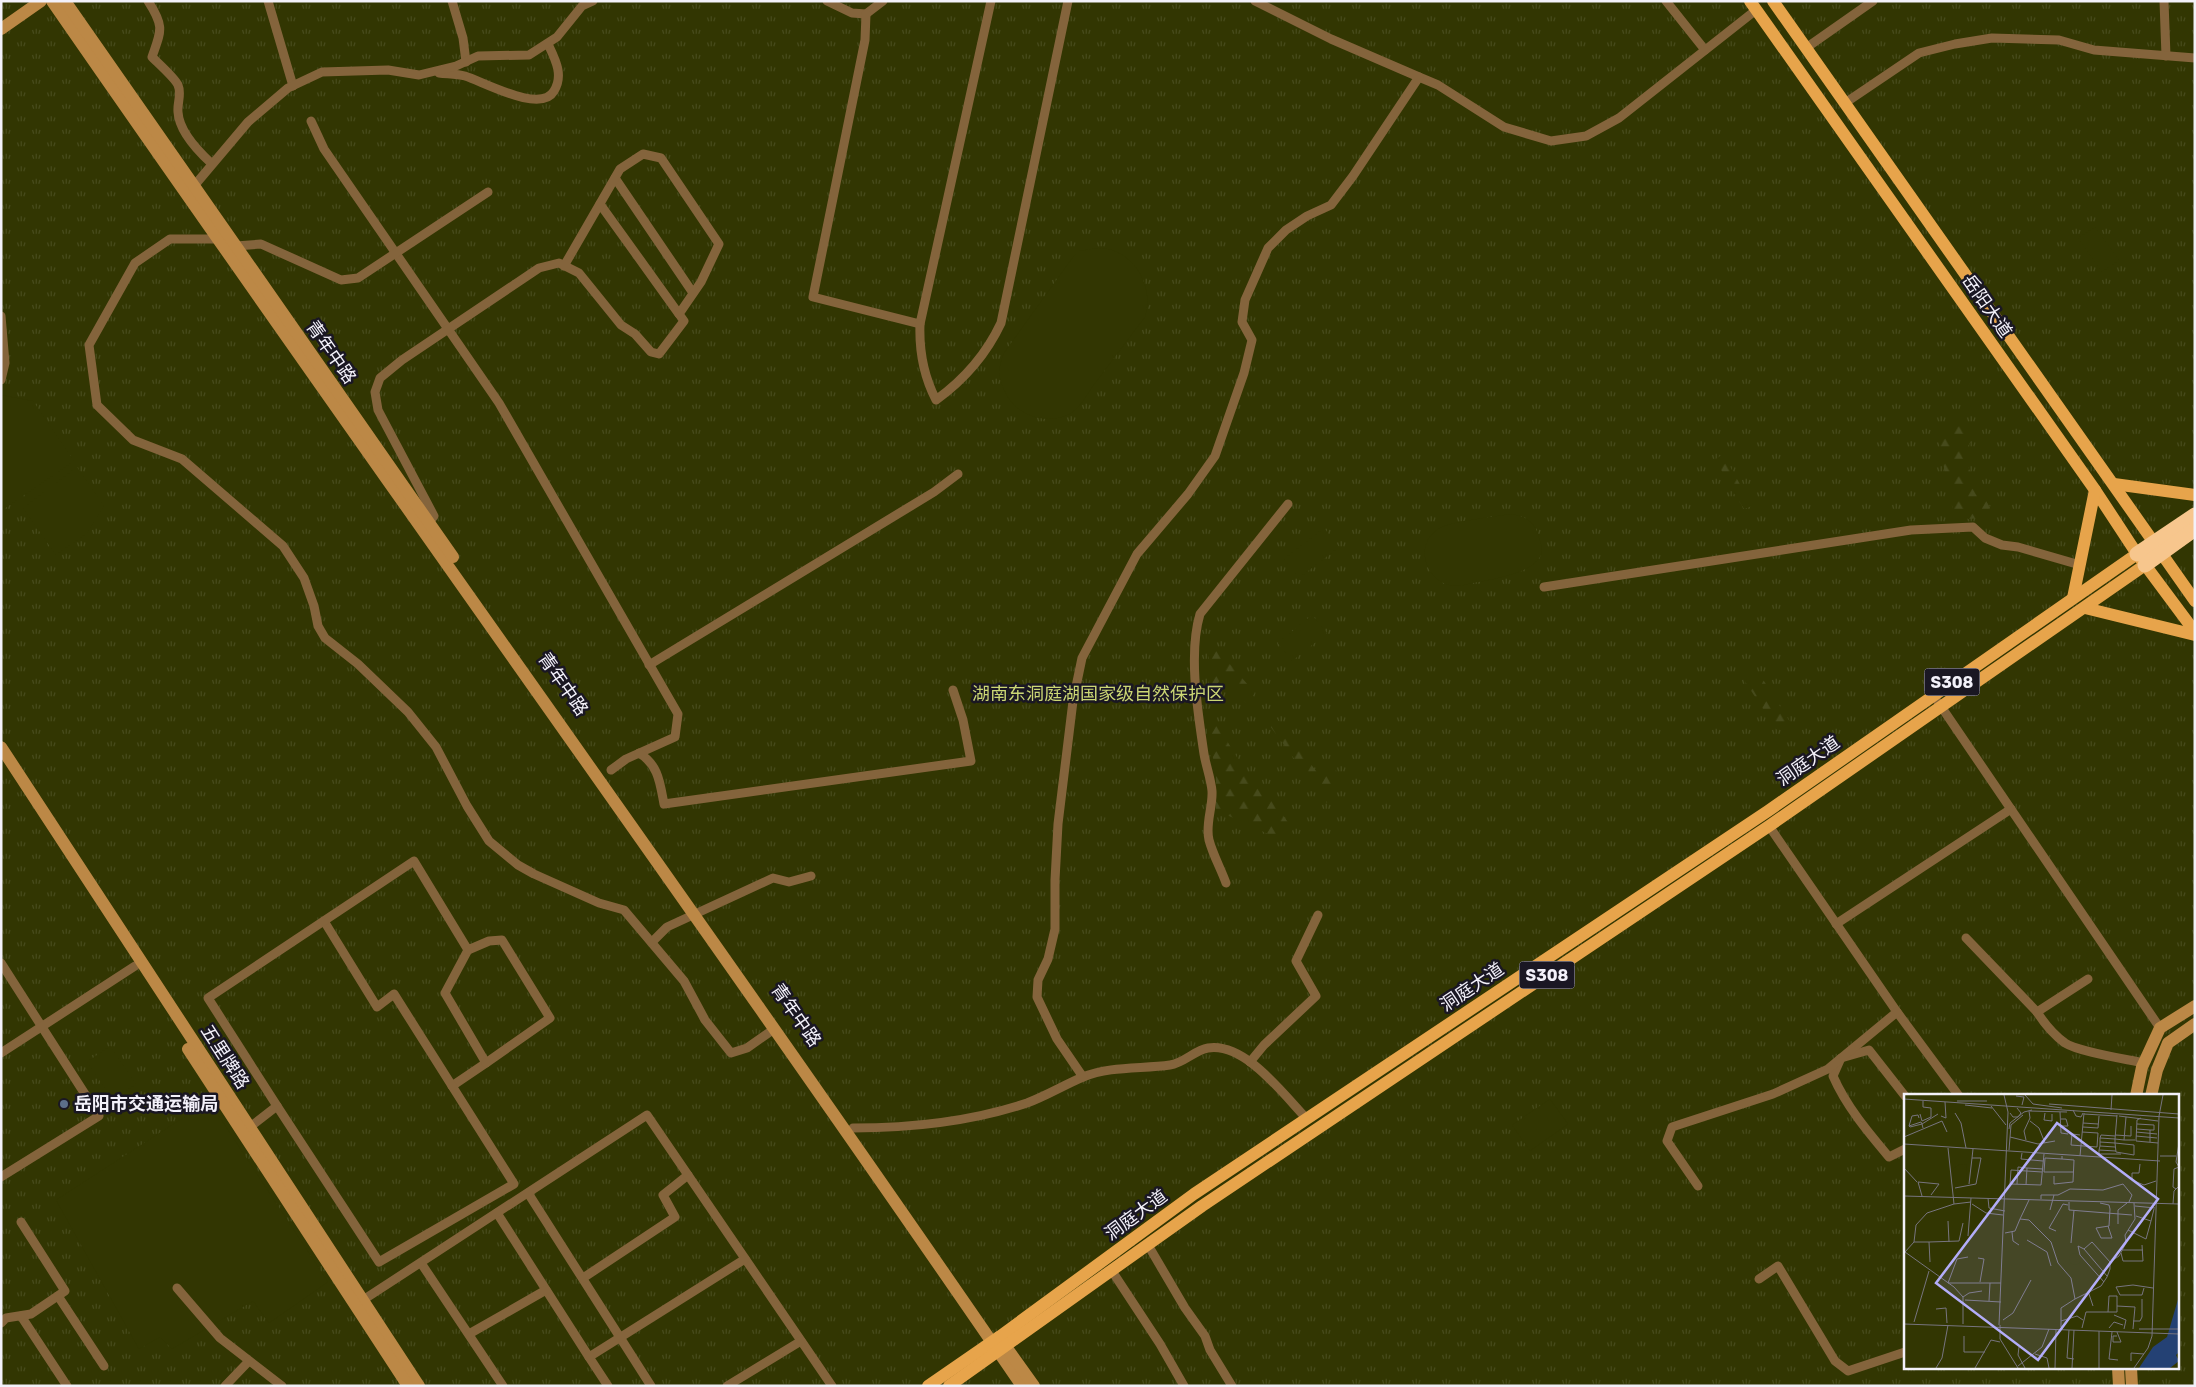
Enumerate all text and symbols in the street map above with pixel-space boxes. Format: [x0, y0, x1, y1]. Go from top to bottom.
street label: 岳阳大道 [1957, 270, 2017, 342]
street label: 青年中路 [301, 316, 361, 388]
street label: 青年中路 [533, 648, 593, 720]
road number: S308 [1924, 669, 1980, 696]
park label: 湖南东洞庭湖国家级自然保护区 [972, 683, 1224, 705]
street label: 洞庭大道 [1772, 731, 1844, 791]
street label: 洞庭大道 [1436, 958, 1508, 1016]
road number: S308 [1520, 962, 1574, 988]
street label: 青年中路 [766, 979, 826, 1051]
street label: 五里牌路 [196, 1021, 254, 1093]
place label: 岳阳市交通运输局 [74, 1093, 218, 1115]
inset map [1904, 1094, 2178, 1370]
marker: 岳阳市交通运输局 [58, 1098, 70, 1110]
street label: 洞庭大道 [1100, 1185, 1172, 1245]

